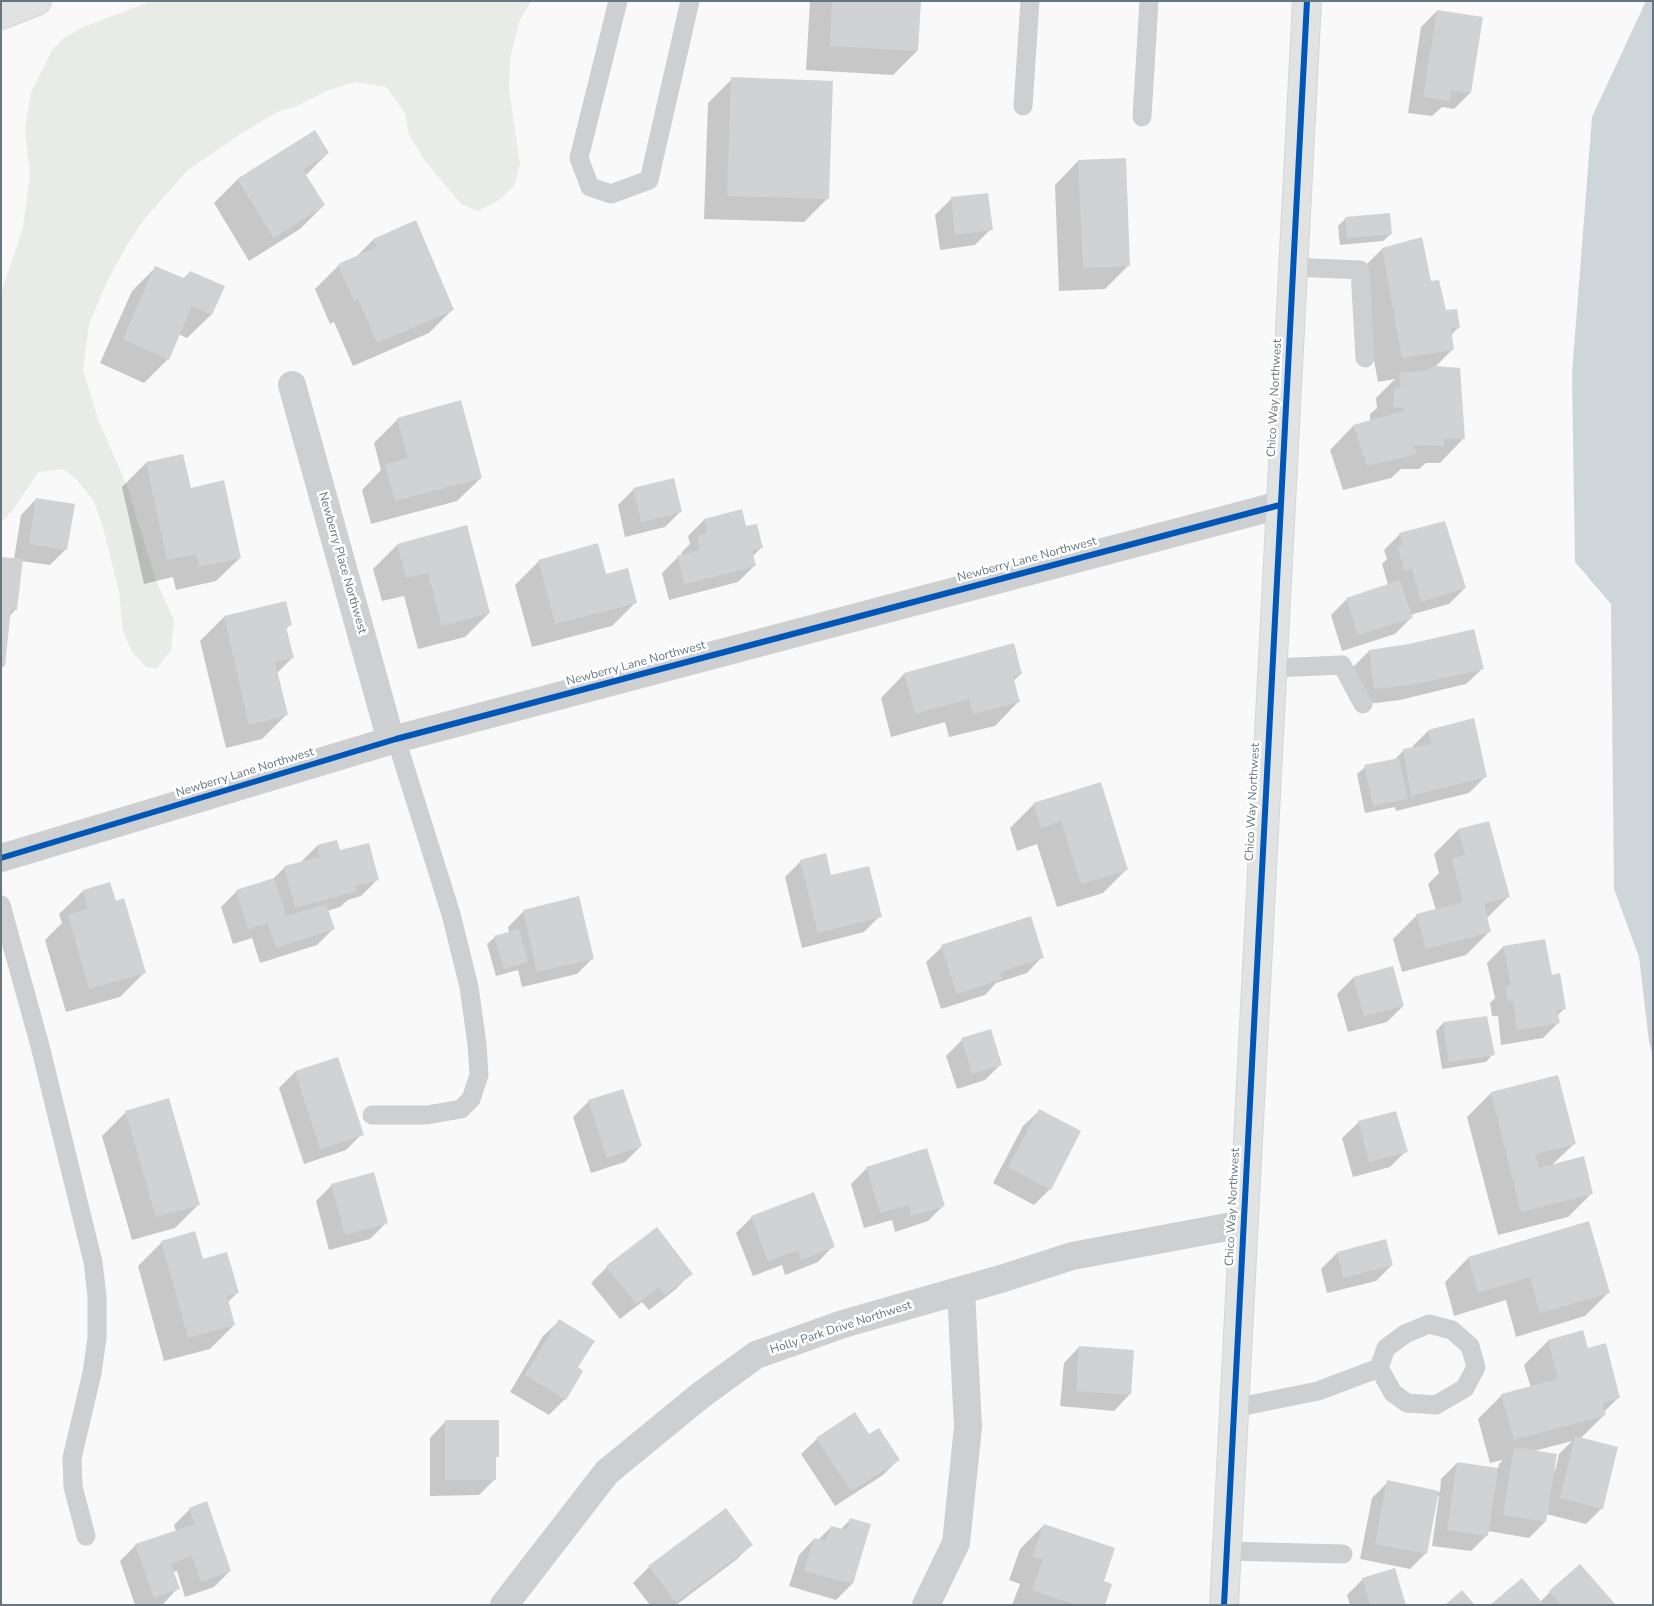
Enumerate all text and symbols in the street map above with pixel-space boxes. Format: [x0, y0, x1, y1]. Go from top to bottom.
street label: Chico Way Northwest [1265, 339, 1285, 457]
street label: Newberry Place Northwest [315, 491, 369, 635]
street label: Newberry Lane Northwest [956, 534, 1098, 586]
street label: Newberry Lane Northwest [565, 638, 707, 690]
street label: Chico Way Northwest [1243, 743, 1263, 861]
street label: Newberry Lane Northwest [174, 745, 316, 801]
street label: Chico Way Northwest [1223, 1148, 1243, 1266]
street label: Holly Park Drive Northwest [768, 1298, 914, 1358]

